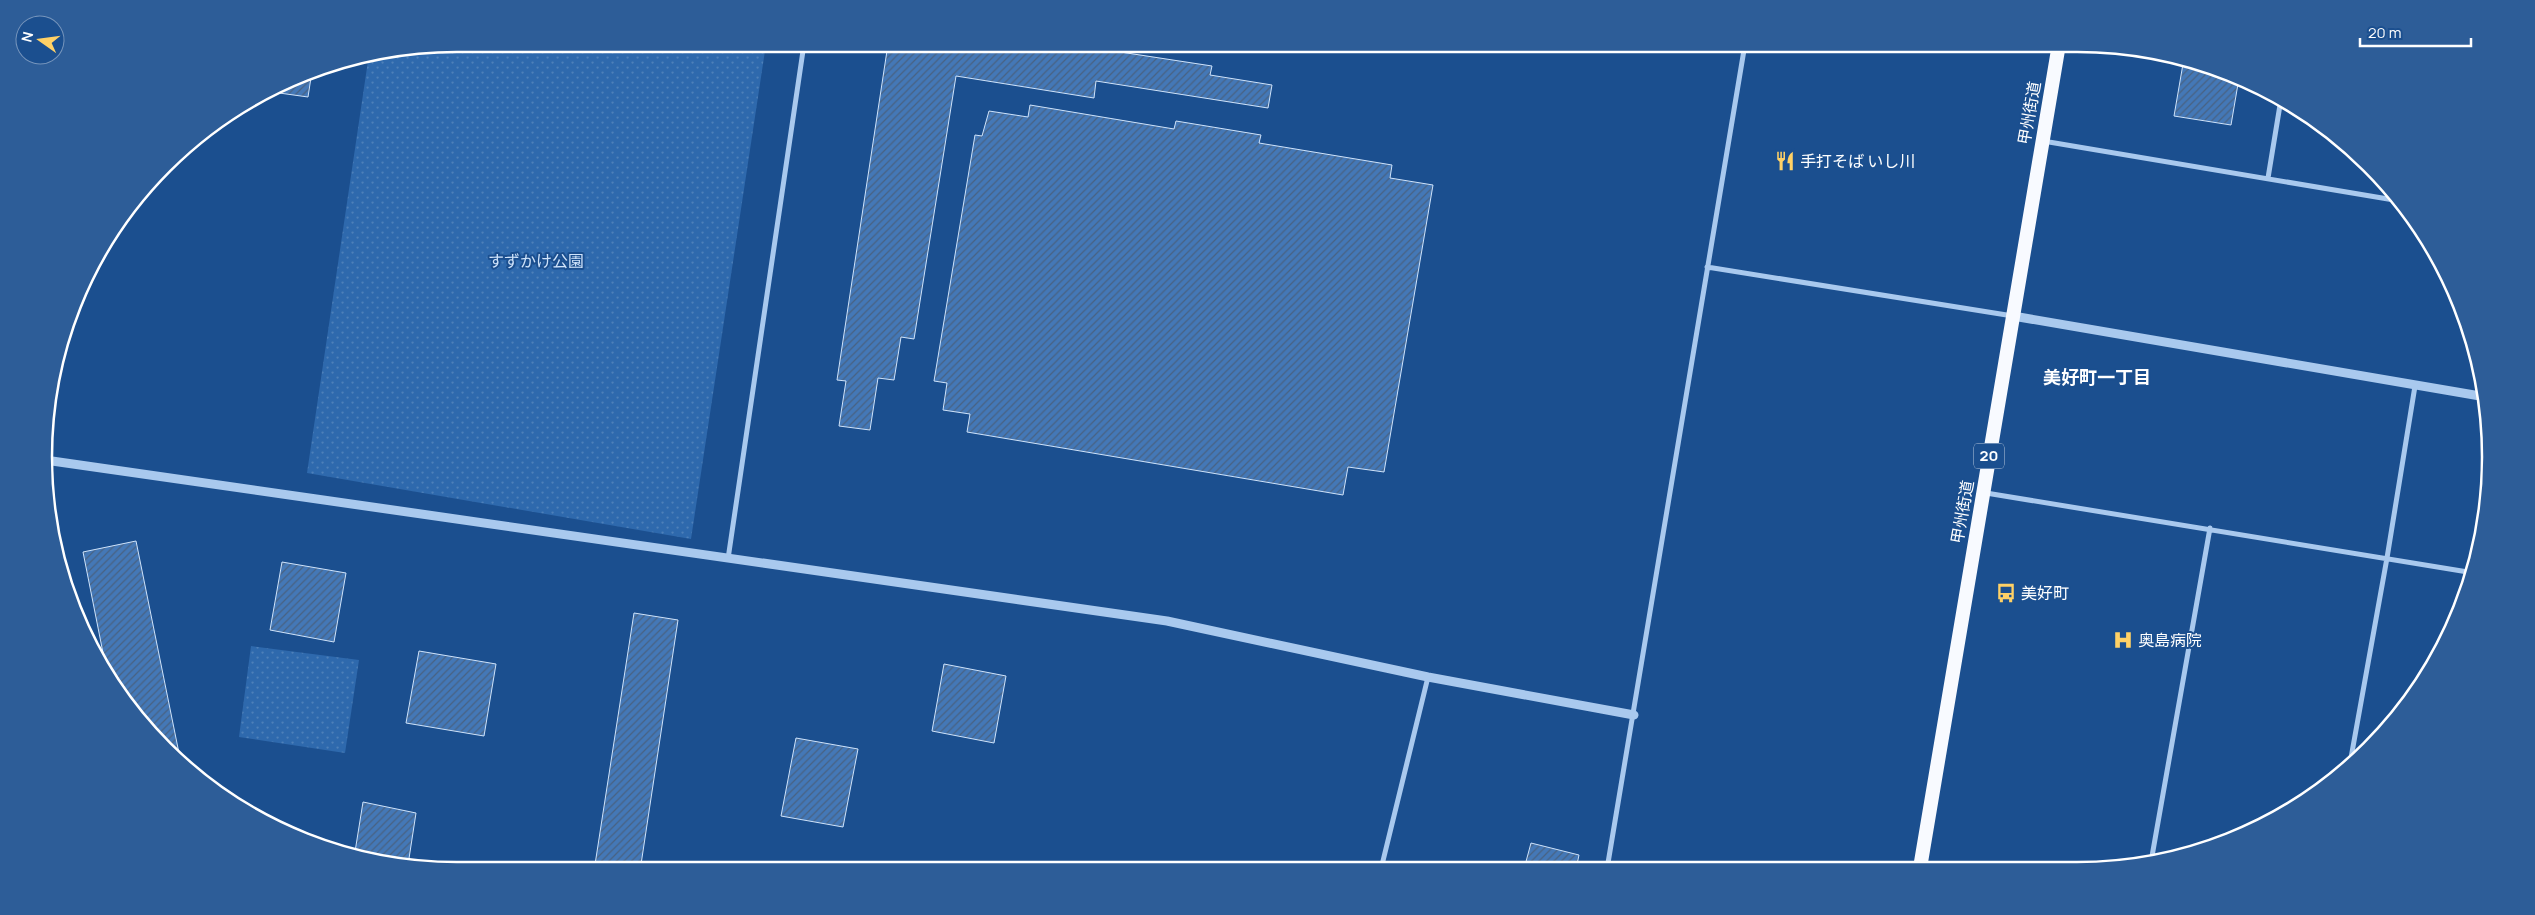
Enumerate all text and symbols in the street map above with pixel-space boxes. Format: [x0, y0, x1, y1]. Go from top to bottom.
north arrow [15, 15, 65, 65]
scale bar [2360, 15, 2471, 47]
text: 20 m [2368, 22, 2401, 43]
text: N [16, 30, 37, 44]
street label: 甲州街道 [2013, 80, 2045, 146]
restaurant icon: 手打そば いし川 [1774, 150, 1796, 172]
place label: 手打そば いし川 [1800, 150, 1915, 172]
park label: すずかけ公園 [488, 250, 584, 272]
district label: 美好町一丁目 [2043, 365, 2151, 389]
road number: 20 [1974, 444, 2004, 468]
street label: 甲州街道 [1946, 479, 1978, 545]
bus stop icon: 美好町 [1995, 582, 2017, 604]
place label: 美好町 [2021, 582, 2069, 604]
hospital icon: 奥島病院 [2112, 629, 2134, 651]
place label: 奥島病院 [2138, 629, 2202, 651]

